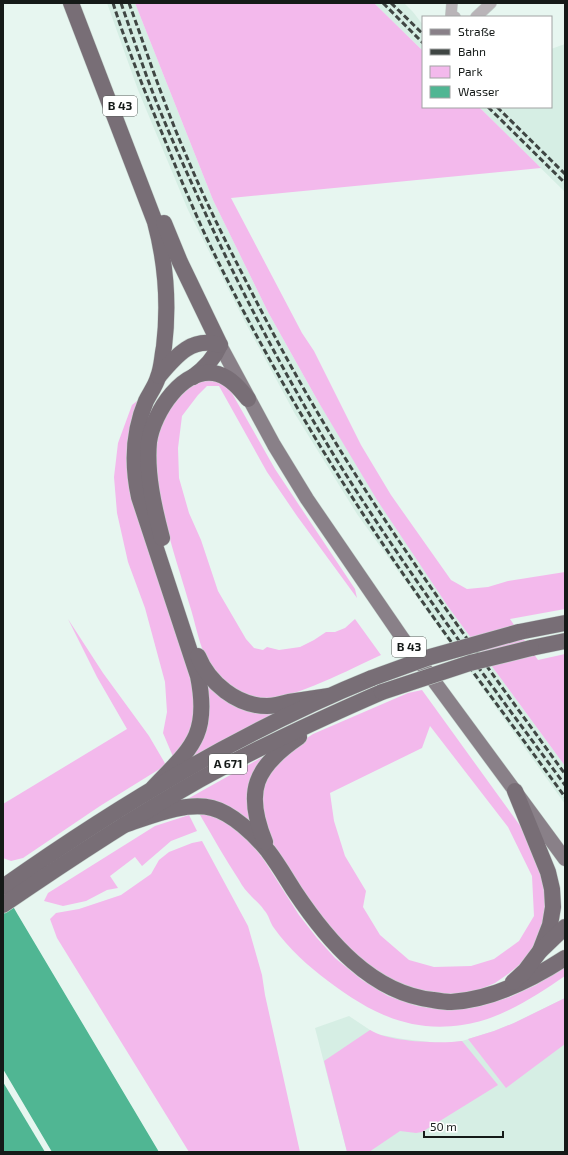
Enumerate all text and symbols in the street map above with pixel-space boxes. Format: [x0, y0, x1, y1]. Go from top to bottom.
legend [422, 16, 552, 108]
text: Straße [458, 24, 495, 38]
text: Bahn [458, 44, 486, 58]
text: Park [458, 64, 483, 78]
text: Wasser [458, 84, 499, 98]
road number: B 43 [103, 96, 137, 116]
road number: B 43 [392, 637, 426, 657]
road number: A 671 [209, 754, 247, 774]
scale bar [424, 1113, 503, 1139]
text: 50 m [430, 1119, 457, 1133]

